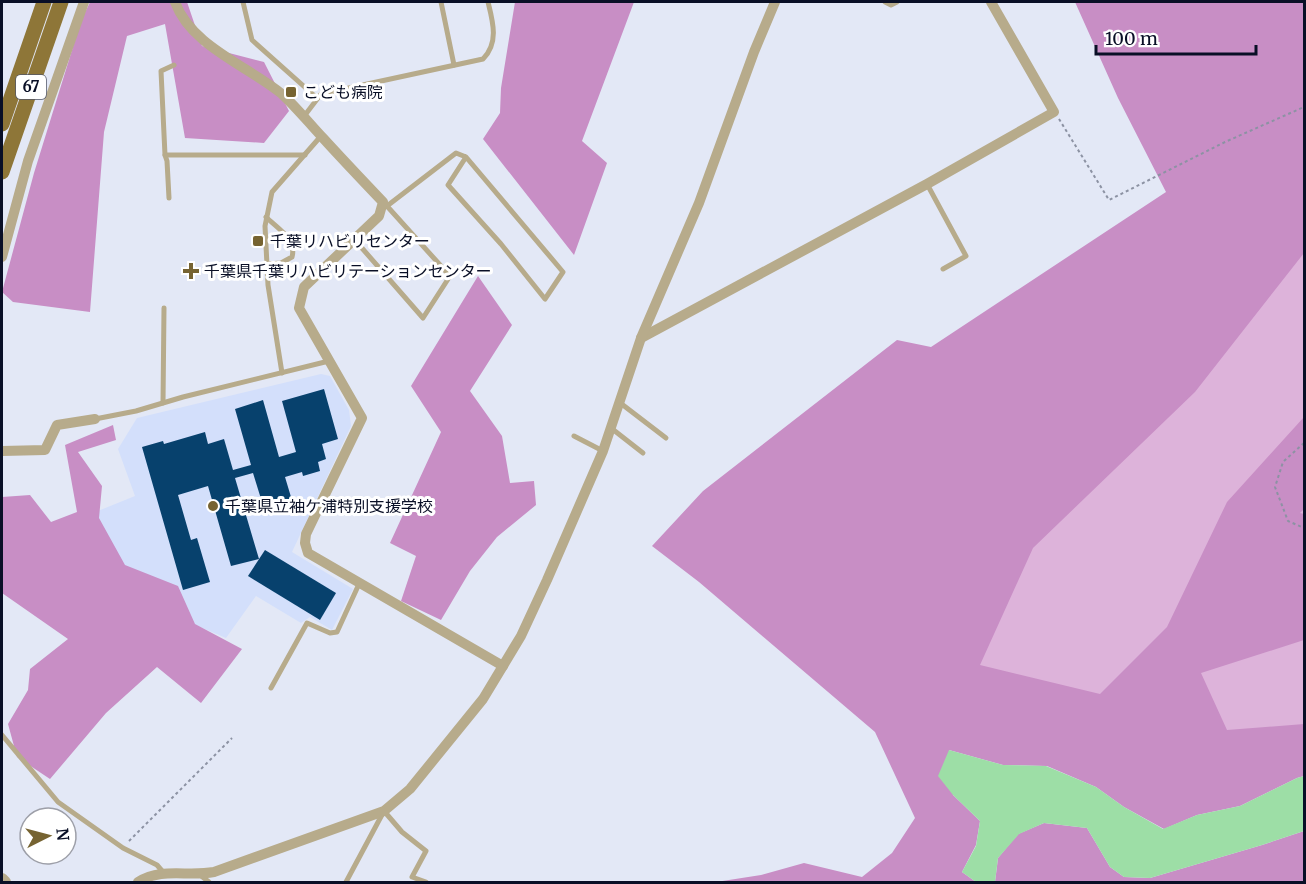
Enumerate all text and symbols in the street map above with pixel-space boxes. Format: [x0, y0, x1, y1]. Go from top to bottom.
scale bar [1096, 18, 1256, 56]
text: 100 m [1105, 27, 1158, 50]
road number: 67 [16, 75, 46, 99]
place label: こども病院 [303, 82, 383, 102]
marker: こども病院 [284, 85, 298, 99]
place label: 千葉リハビリセンター [270, 231, 430, 251]
marker: 千葉リハビリセンター [251, 234, 265, 248]
place label: 千葉県千葉リハビリテーションセンター [204, 261, 492, 281]
marker: 千葉県千葉リハビリテーションセンター [182, 262, 200, 280]
place label: 千葉県立袖ケ浦特別支援学校 [225, 496, 433, 516]
marker: 千葉県立袖ケ浦特別支援学校 [206, 499, 220, 513]
north arrow [18, 806, 78, 866]
text: N [52, 827, 74, 842]

